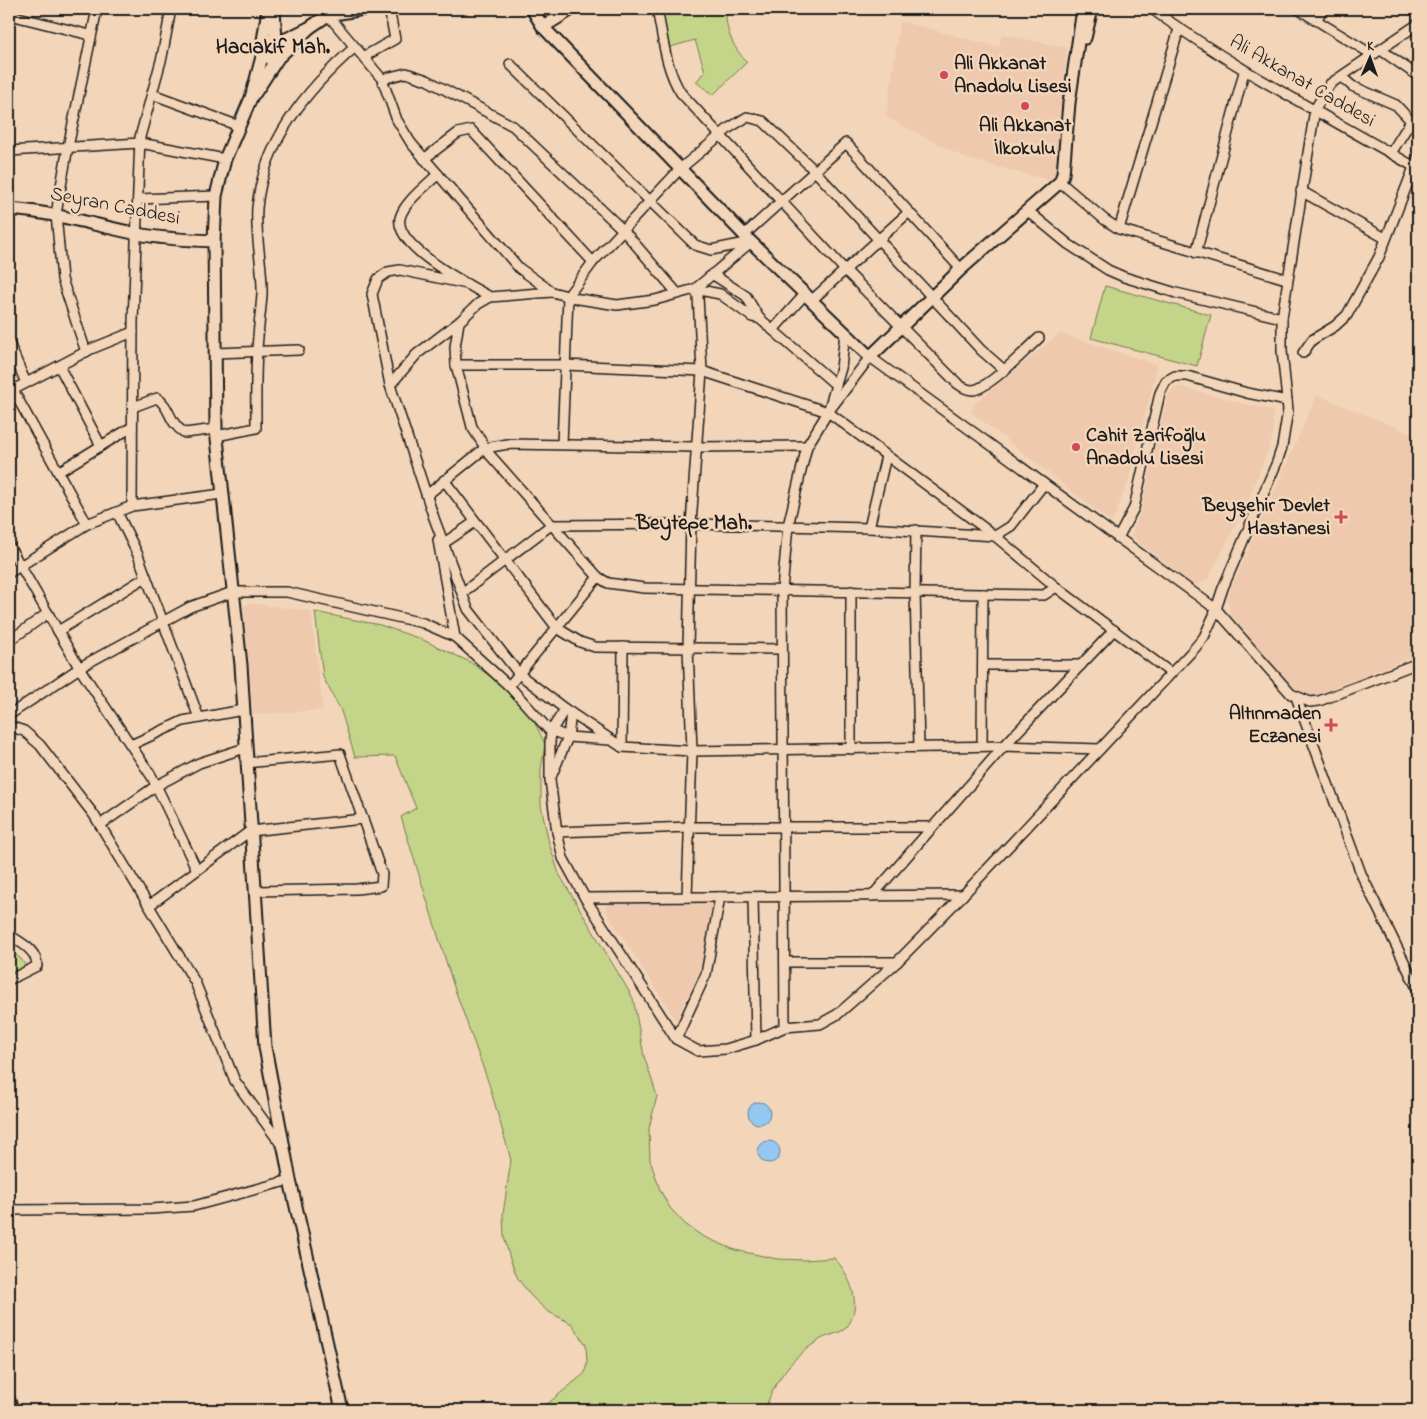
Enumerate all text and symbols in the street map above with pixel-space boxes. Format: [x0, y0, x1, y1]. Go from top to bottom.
street label: Ali Akkanat Caddesi [1224, 28, 1380, 136]
north arrow [1344, 32, 1394, 82]
district label: Hacıakif Mah. [216, 33, 331, 63]
text: K [1367, 36, 1375, 57]
place label: Ali Akkanat Anadolu Lisesi [954, 50, 1072, 102]
marker: Ali Akkanat Anadolu Lisesi [938, 69, 950, 81]
marker: Ali Akkanat İlkokulu [1019, 100, 1031, 112]
place label: Ali Akkanat İlkokulu [979, 112, 1071, 164]
street label: Seyran Caddesi [48, 180, 182, 234]
place label: Cahit Zarifoğlu Anadolu Lisesi [1086, 422, 1206, 474]
marker: Cahit Zarifoğlu Anadolu Lisesi [1070, 441, 1082, 453]
place label: Beyşehir Devlet Hastanesi [1202, 492, 1330, 544]
district label: Beytepe Mah. [635, 509, 753, 541]
marker: Beyşehir Devlet Hastanesi [1334, 510, 1348, 524]
place label: Altınmaden Eczanesi [1229, 700, 1321, 752]
marker: Altınmaden Eczanesi [1325, 719, 1337, 731]

